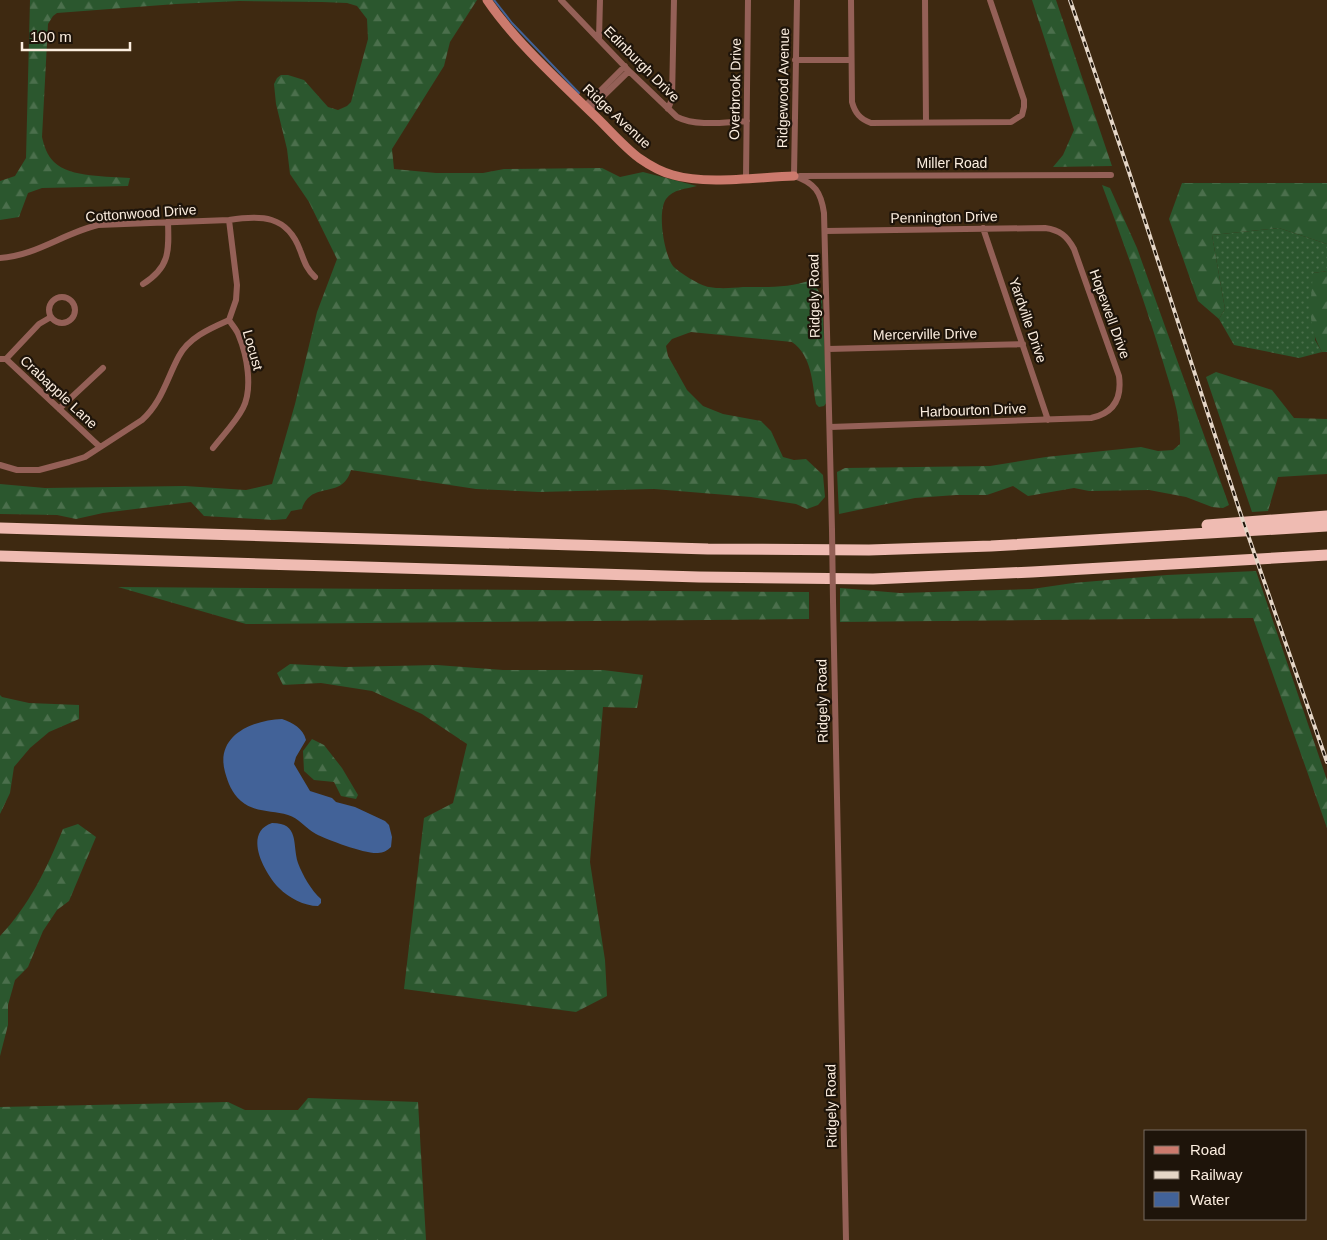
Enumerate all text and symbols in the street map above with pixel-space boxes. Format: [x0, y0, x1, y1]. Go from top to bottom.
scale bar [22, 20, 130, 52]
street label: Edinburgh Drive [601, 23, 683, 105]
street label: Ridgewood Avenue [774, 27, 792, 148]
text: 100 m [30, 28, 72, 45]
street label: Overbrook Drive [726, 38, 744, 140]
street label: Ridge Avenue [580, 81, 654, 152]
street label: Miller Road [917, 155, 987, 171]
street label: Cottonwood Drive [85, 201, 197, 225]
street label: Pennington Drive [890, 208, 998, 226]
street label: Ridgely Road [805, 254, 823, 338]
street label: Hopewell Drive [1086, 267, 1134, 361]
street label: Yardville Drive [1006, 275, 1050, 365]
street label: Mercerville Drive [873, 325, 977, 343]
street label: Locust [240, 328, 266, 372]
street label: Crabapple Lane [17, 352, 101, 432]
street label: Harbourton Drive [919, 400, 1027, 420]
street label: Ridgely Road [813, 659, 831, 743]
street label: Ridgely Road [822, 1064, 840, 1148]
legend [1144, 1130, 1307, 1220]
text: Road [1190, 1141, 1226, 1158]
text: Railway [1190, 1166, 1243, 1183]
text: Water [1190, 1191, 1229, 1208]

